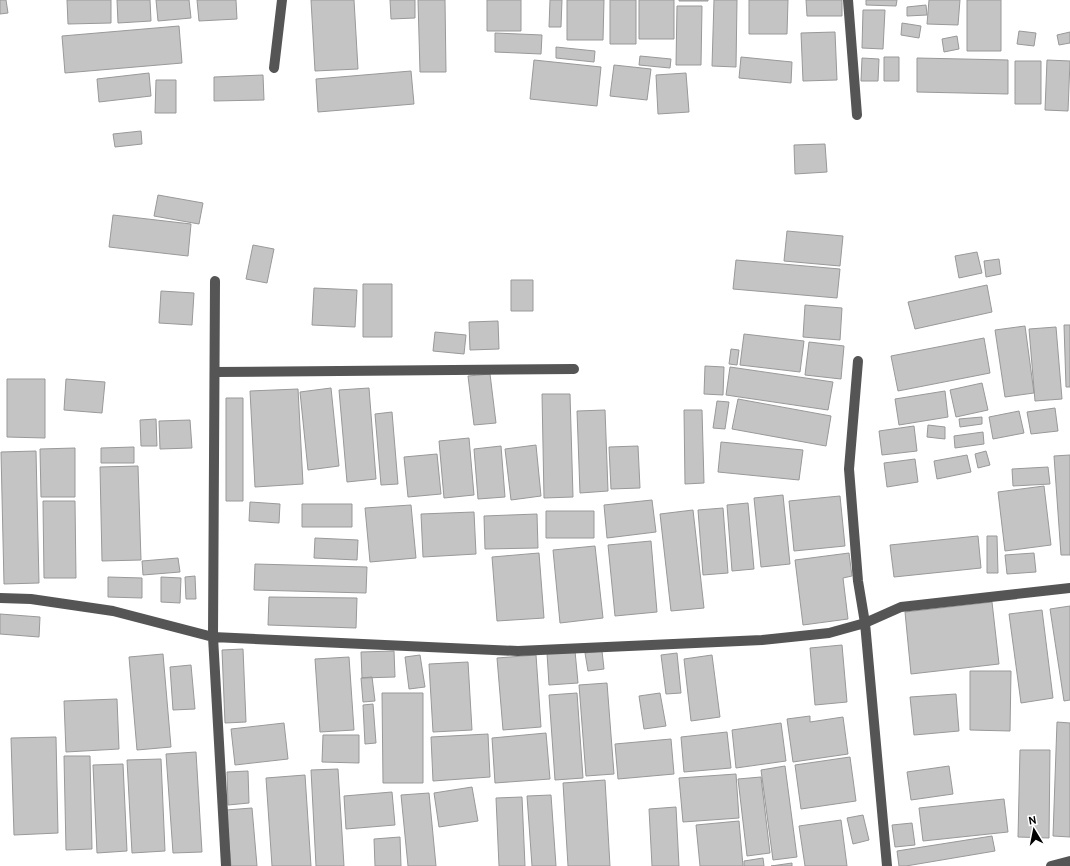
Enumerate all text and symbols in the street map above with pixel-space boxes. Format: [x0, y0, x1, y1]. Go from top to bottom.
north arrow [1014, 810, 1054, 850]
text: N [1027, 813, 1037, 828]

